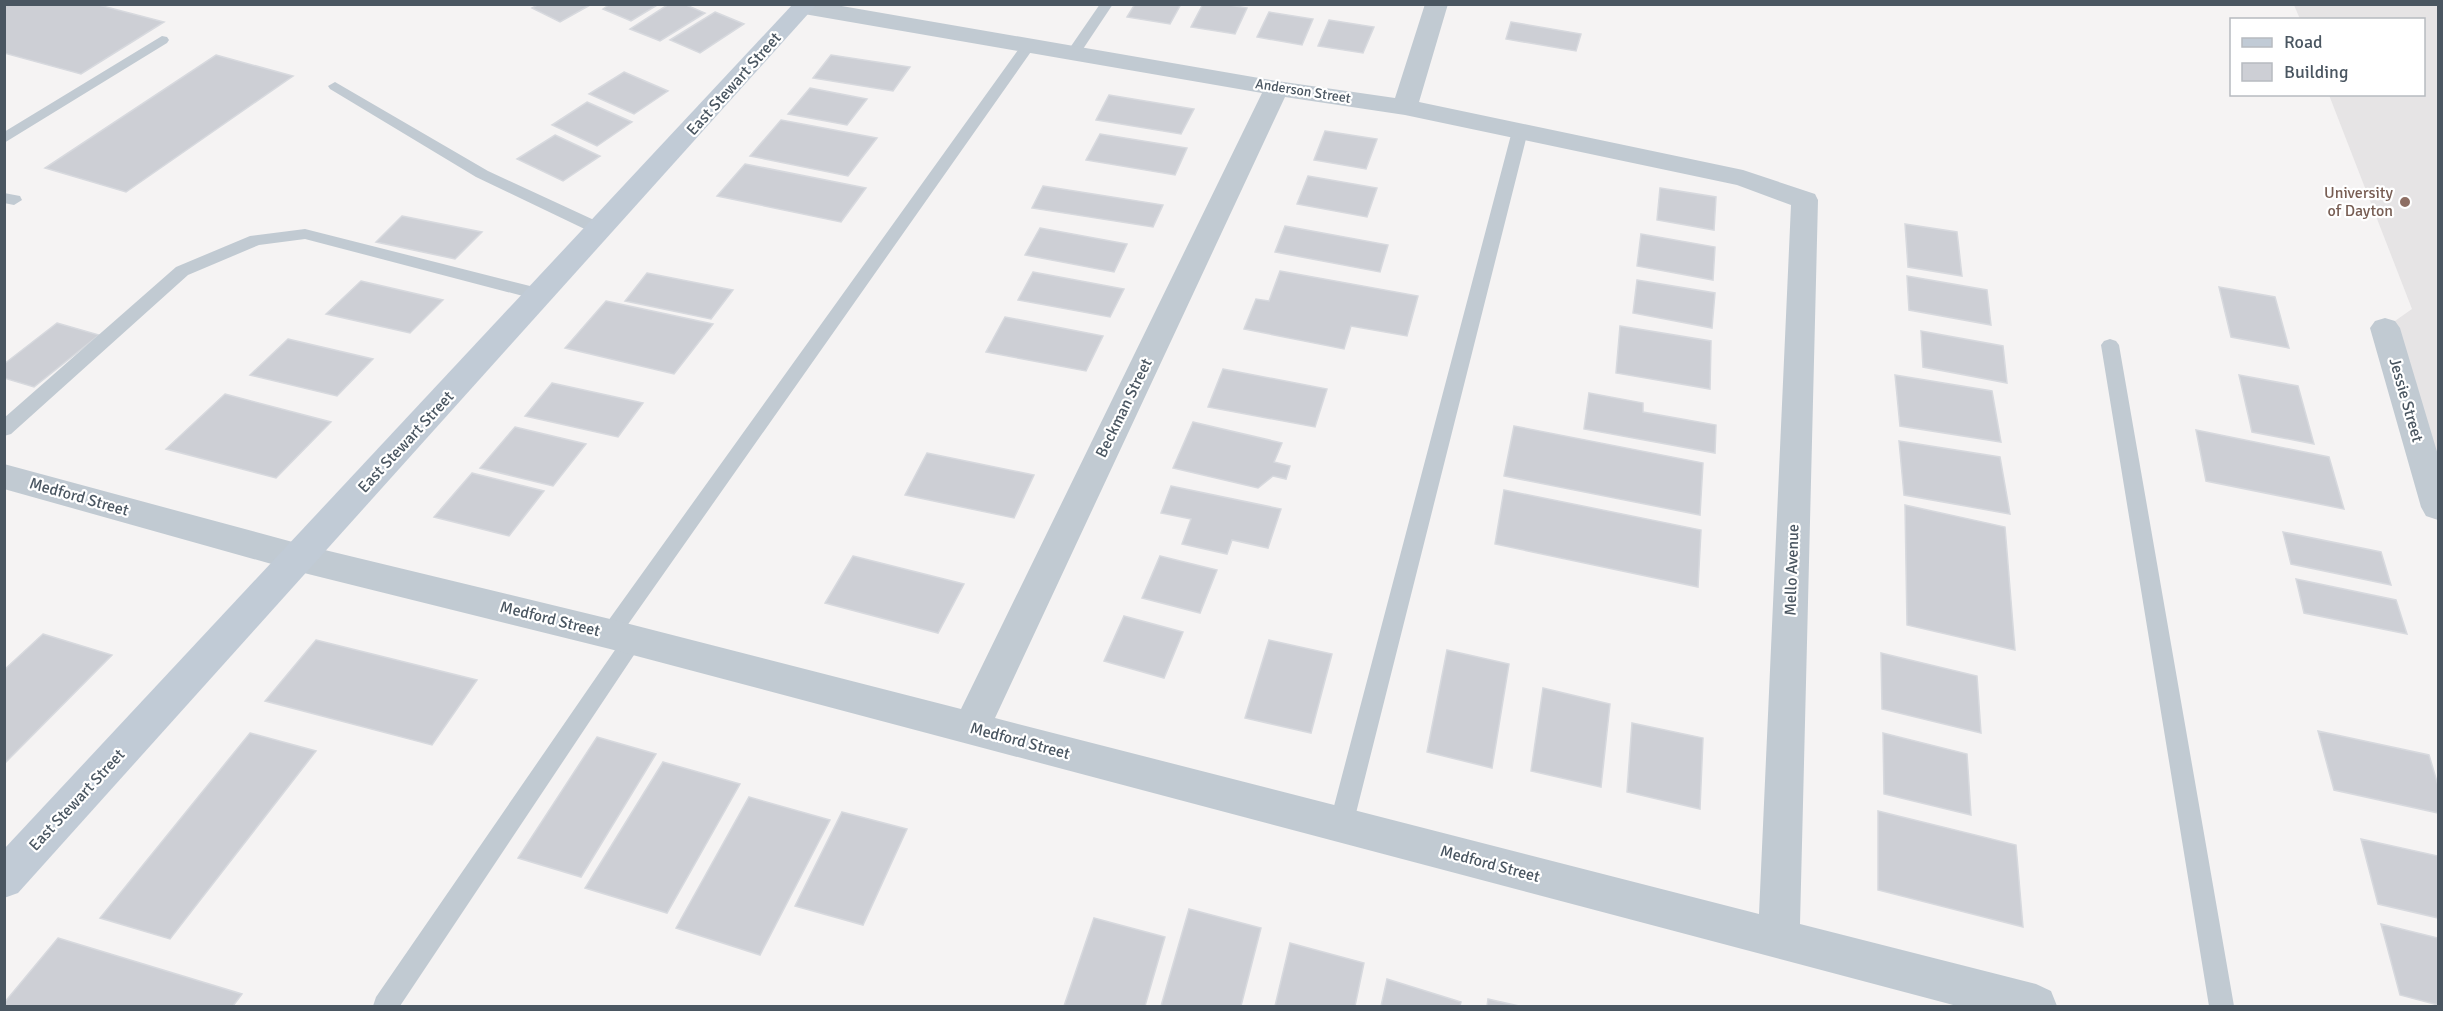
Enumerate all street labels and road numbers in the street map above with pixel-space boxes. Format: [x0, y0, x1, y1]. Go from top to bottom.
street label: East Stewart Street [682, 28, 786, 140]
street label: Anderson Street [1254, 75, 1352, 107]
street label: Beckman Street [1091, 355, 1157, 461]
street label: Jessie Street [2384, 356, 2428, 445]
street label: East Stewart Street [354, 387, 459, 497]
street label: Medford Street [27, 473, 131, 521]
street label: Mello Avenue [1780, 524, 1804, 616]
street label: Medford Street [498, 597, 602, 641]
street label: Medford Street [968, 718, 1072, 764]
street label: East Stewart Street [25, 745, 130, 855]
street label: Medford Street [1438, 841, 1542, 887]

